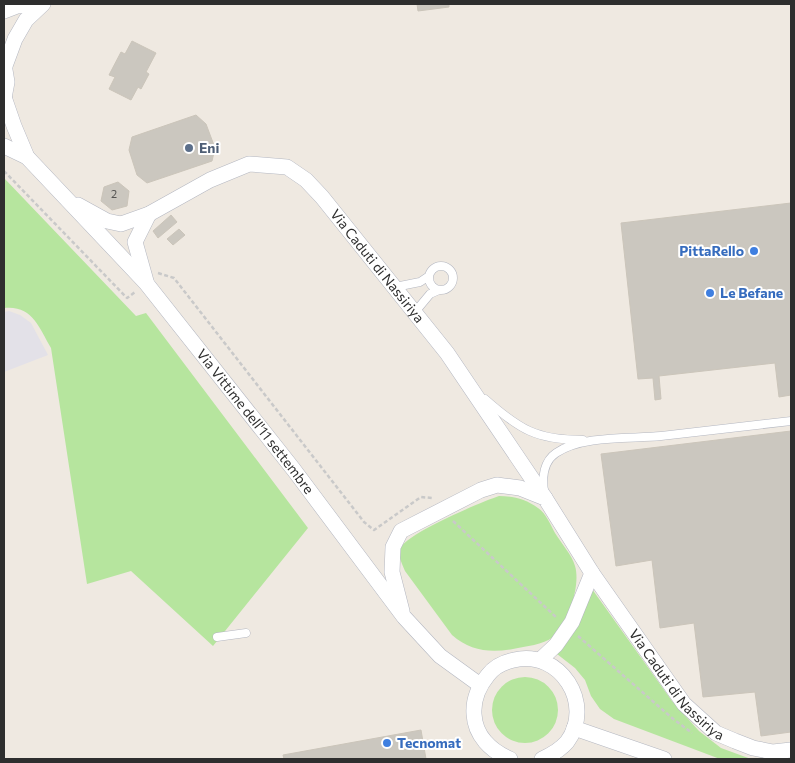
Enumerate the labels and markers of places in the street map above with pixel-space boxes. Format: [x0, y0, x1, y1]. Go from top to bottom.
place label: Eni [199, 139, 219, 156]
marker: Eni [183, 142, 195, 154]
place label: PittaRello [679, 242, 744, 259]
marker: PittaRello [748, 245, 760, 257]
place label: Le Befane [720, 284, 783, 301]
marker: Le Befane [704, 287, 716, 299]
place label: Tecnomat [397, 734, 461, 751]
marker: Tecnomat [381, 737, 393, 749]

